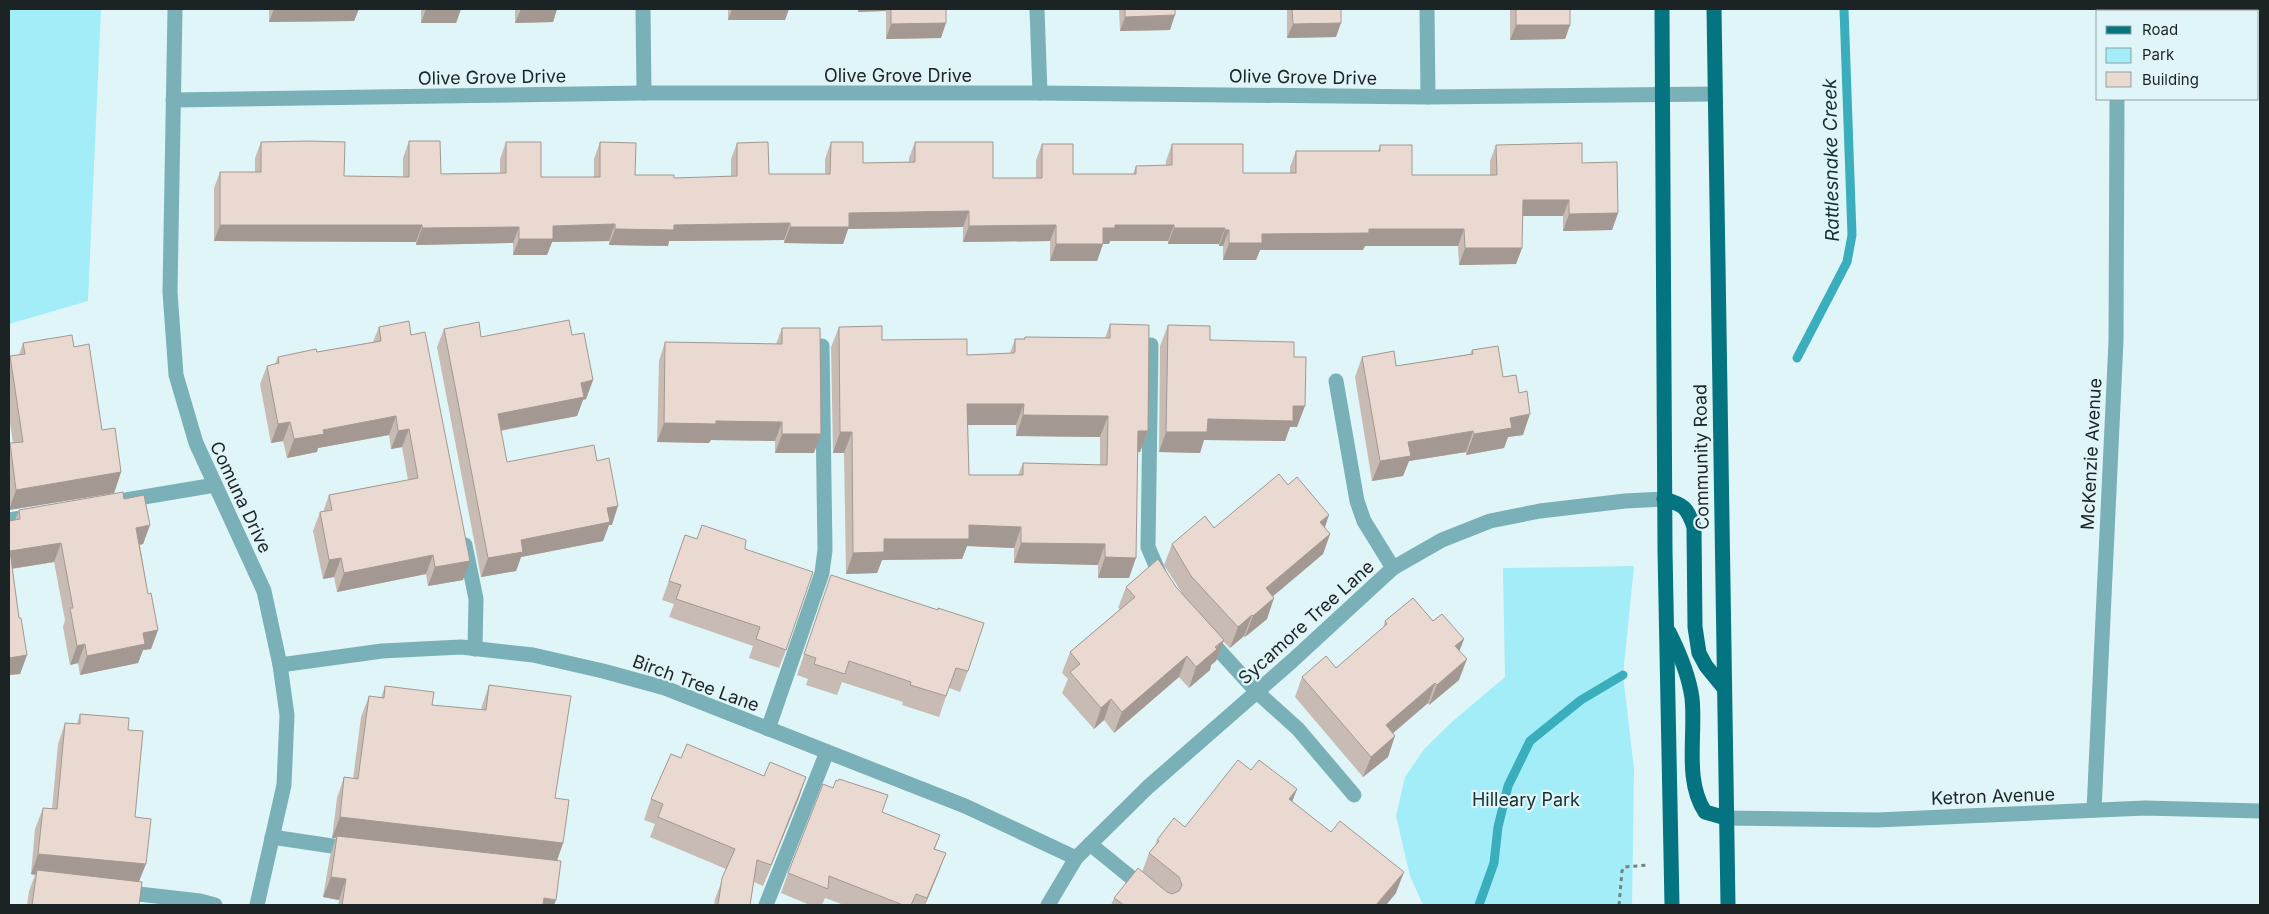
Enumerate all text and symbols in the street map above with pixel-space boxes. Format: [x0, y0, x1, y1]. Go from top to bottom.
legend [2096, 10, 2259, 100]
text: Road [2142, 20, 2178, 39]
text: Park [2142, 45, 2175, 64]
street label: Olive Grove Drive [418, 65, 566, 89]
street label: Olive Grove Drive [824, 65, 972, 86]
street label: Olive Grove Drive [1229, 65, 1377, 89]
text: Building [2142, 70, 2199, 89]
water label: Rattlesnake Creek [1818, 78, 1844, 242]
street label: McKenzie Avenue [2077, 377, 2105, 531]
street label: Community Road [1689, 384, 1713, 530]
street label: Comuna Drive [206, 438, 276, 556]
street label: Sycamore Tree Lane [1234, 556, 1378, 688]
street label: Birch Tree Lane [630, 650, 762, 716]
street label: Ketron Avenue [1931, 783, 2055, 809]
park label: Hilleary Park [1472, 789, 1580, 810]

